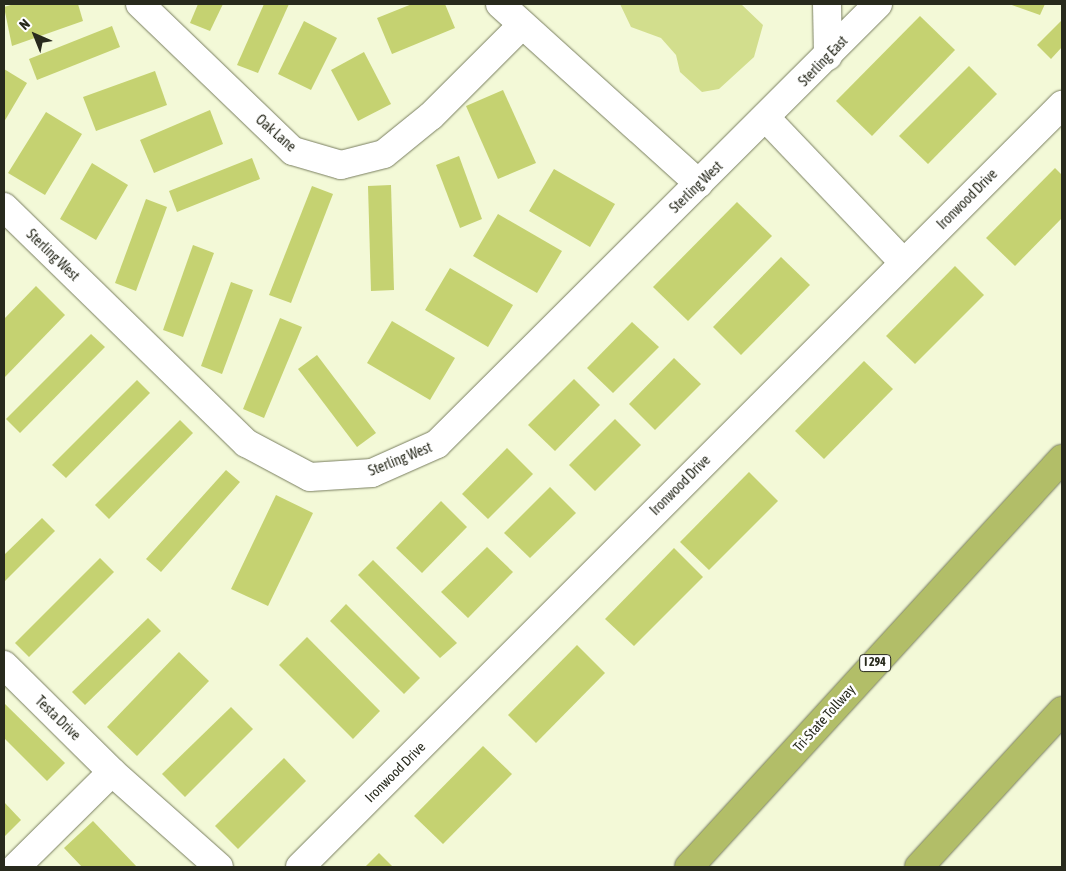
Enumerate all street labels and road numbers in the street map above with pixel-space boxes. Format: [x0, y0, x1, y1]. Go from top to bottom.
street label: Sterling East [795, 32, 851, 90]
street label: Oak Lane [252, 111, 300, 155]
street label: Sterling West [666, 158, 726, 216]
street label: Ironwood Drive [933, 165, 1001, 233]
street label: Sterling West [23, 226, 83, 284]
street label: Sterling West [366, 439, 434, 479]
street label: Ironwood Drive [646, 451, 714, 519]
road number: I 294 [859, 654, 891, 672]
street label: Tri-State Tollway [790, 681, 858, 755]
street label: Testa Drive [32, 692, 84, 744]
street label: Ironwood Drive [361, 738, 429, 806]

